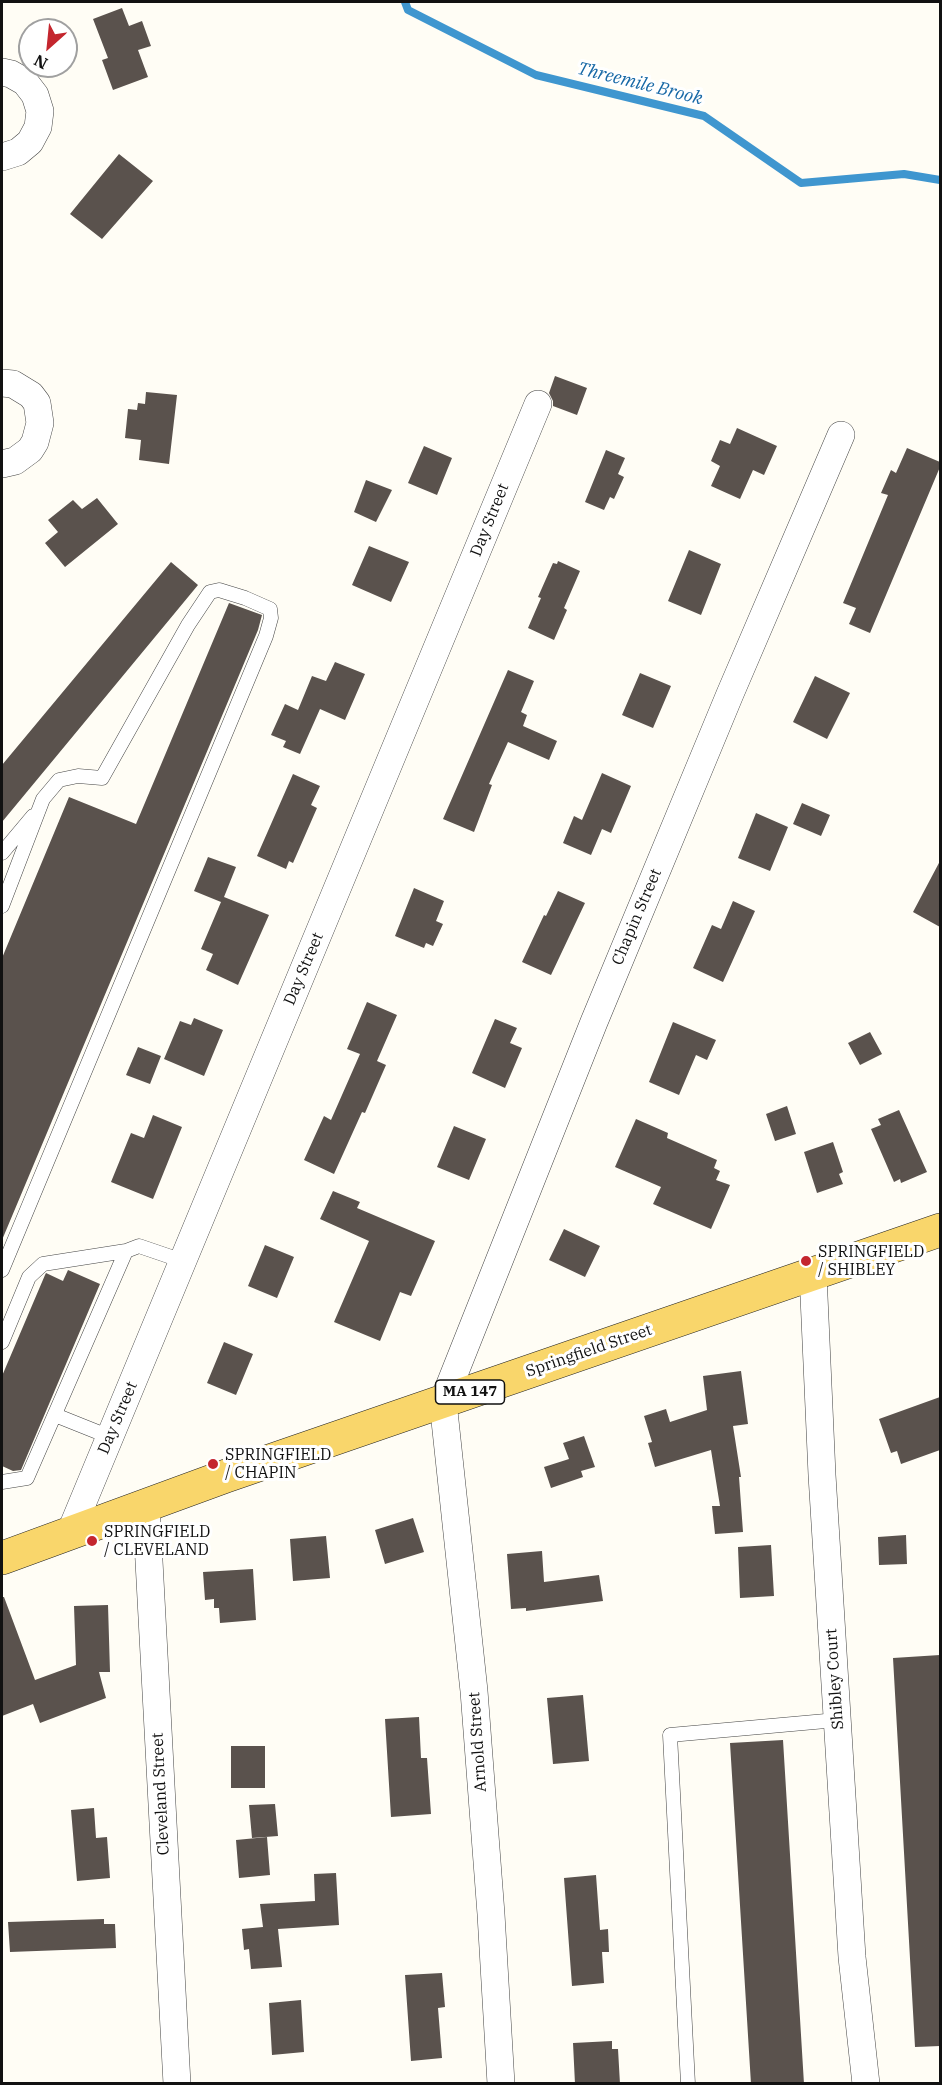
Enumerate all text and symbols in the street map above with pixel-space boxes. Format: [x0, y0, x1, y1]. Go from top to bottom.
north arrow [18, 18, 78, 78]
text: N [31, 50, 51, 74]
water label: Threemile Brook [575, 58, 705, 110]
street label: Day Street [467, 481, 513, 559]
street label: Chapin Street [608, 866, 666, 968]
street label: Day Street [280, 930, 328, 1008]
place label: SPRINGFIELD / SHIBLEY [818, 1242, 924, 1280]
marker: SPRINGFIELD / SHIBLEY [799, 1254, 813, 1268]
street label: Springfield Street [523, 1320, 655, 1382]
street label: Day Street [94, 1379, 142, 1457]
road number: MA 147 [436, 1380, 504, 1404]
place label: SPRINGFIELD / CHAPIN [225, 1445, 331, 1483]
marker: SPRINGFIELD / CHAPIN [206, 1457, 220, 1471]
place label: SPRINGFIELD / CLEVELAND [104, 1522, 210, 1560]
marker: SPRINGFIELD / CLEVELAND [85, 1534, 99, 1548]
street label: Shibley Court [822, 1628, 848, 1730]
street label: Arnold Street [465, 1691, 491, 1793]
street label: Cleveland Street [148, 1732, 174, 1856]

